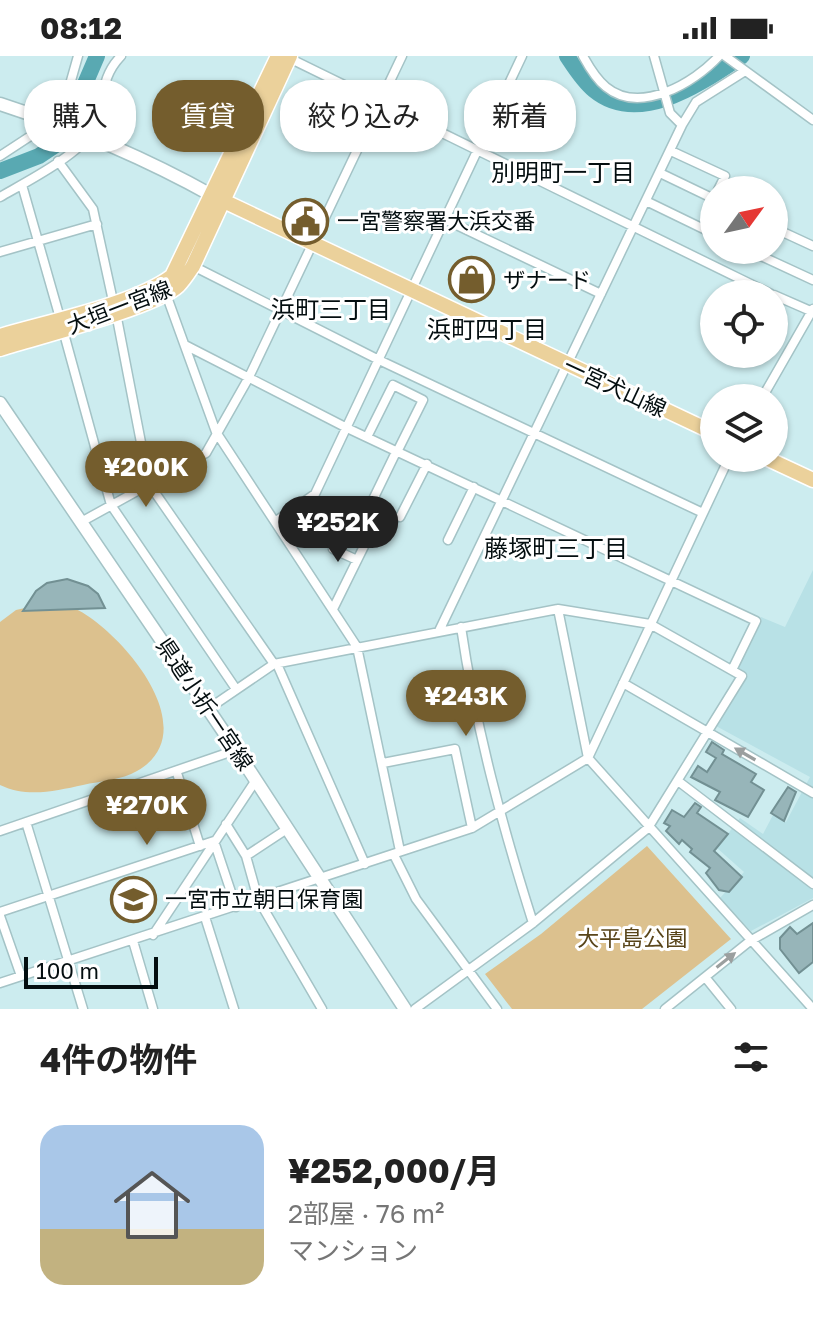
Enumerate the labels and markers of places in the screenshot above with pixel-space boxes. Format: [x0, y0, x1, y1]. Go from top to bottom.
public building icon: 一宮警察署大浜交番 [282, 197, 330, 245]
place label: 一宮警察署大浜交番 [337, 207, 535, 234]
shop icon: ザナード [448, 256, 496, 304]
place label: ザナード [503, 266, 591, 293]
pin: ¥200K [90, 441, 202, 509]
pin: ¥252K [282, 496, 394, 564]
pin: ¥243K [410, 670, 522, 738]
pin: ¥270K [91, 779, 203, 847]
school or university icon: 一宮市立朝日保育園 [110, 875, 158, 923]
place label: 一宮市立朝日保育園 [165, 885, 363, 912]

